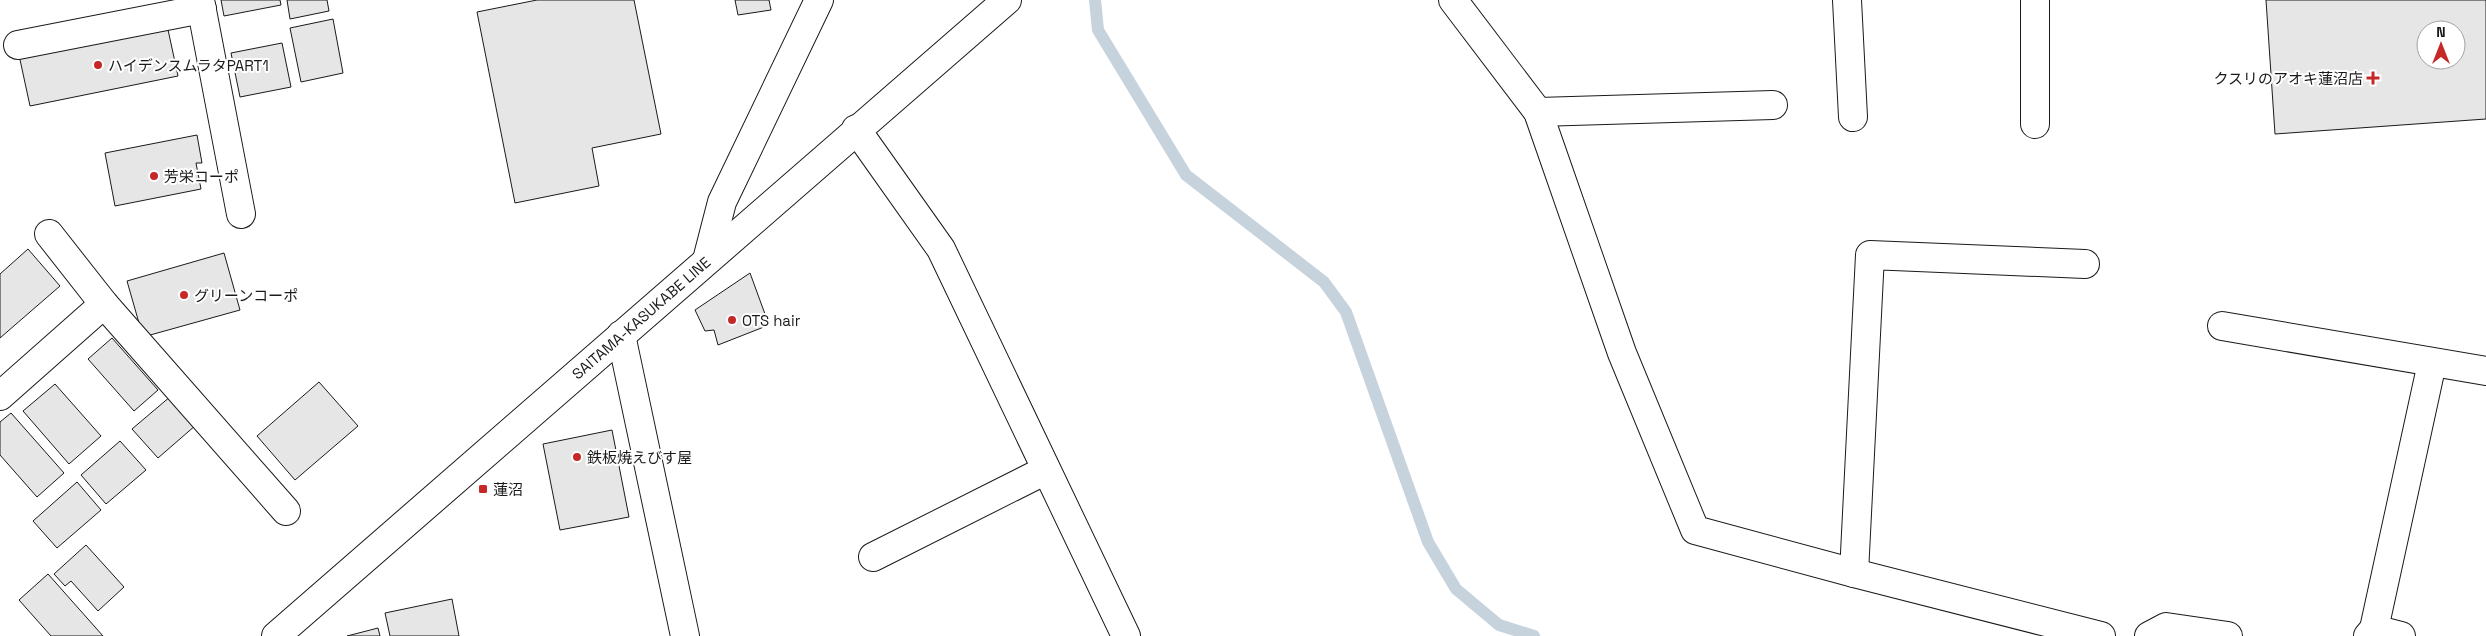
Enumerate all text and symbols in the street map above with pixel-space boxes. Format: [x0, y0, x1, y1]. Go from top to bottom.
north arrow [2416, 20, 2466, 70]
text: N [2436, 23, 2446, 41]
place label: ハイデンスムラタPART1 [108, 56, 269, 75]
marker: ハイデンスムラタPART1 [92, 59, 104, 71]
place label: クスリのアオキ蓮沼店 [2213, 69, 2363, 88]
marker: クスリのアオキ蓮沼店 [2367, 72, 2379, 84]
place label: 芳栄コーポ [164, 167, 239, 186]
marker: 芳栄コーポ [148, 170, 160, 182]
street label: SAITAMA-KASUKABE LINE [568, 253, 714, 383]
place label: グリーンコーポ [194, 286, 298, 305]
marker: グリーンコーポ [178, 289, 190, 301]
place label: OTS hair [742, 311, 801, 330]
marker: OTS hair [726, 314, 738, 326]
place label: 鉄板焼えびす屋 [587, 448, 692, 467]
marker: 鉄板焼えびす屋 [571, 451, 583, 463]
place label: 蓮沼 [493, 480, 523, 499]
marker: 蓮沼 [477, 483, 489, 495]

